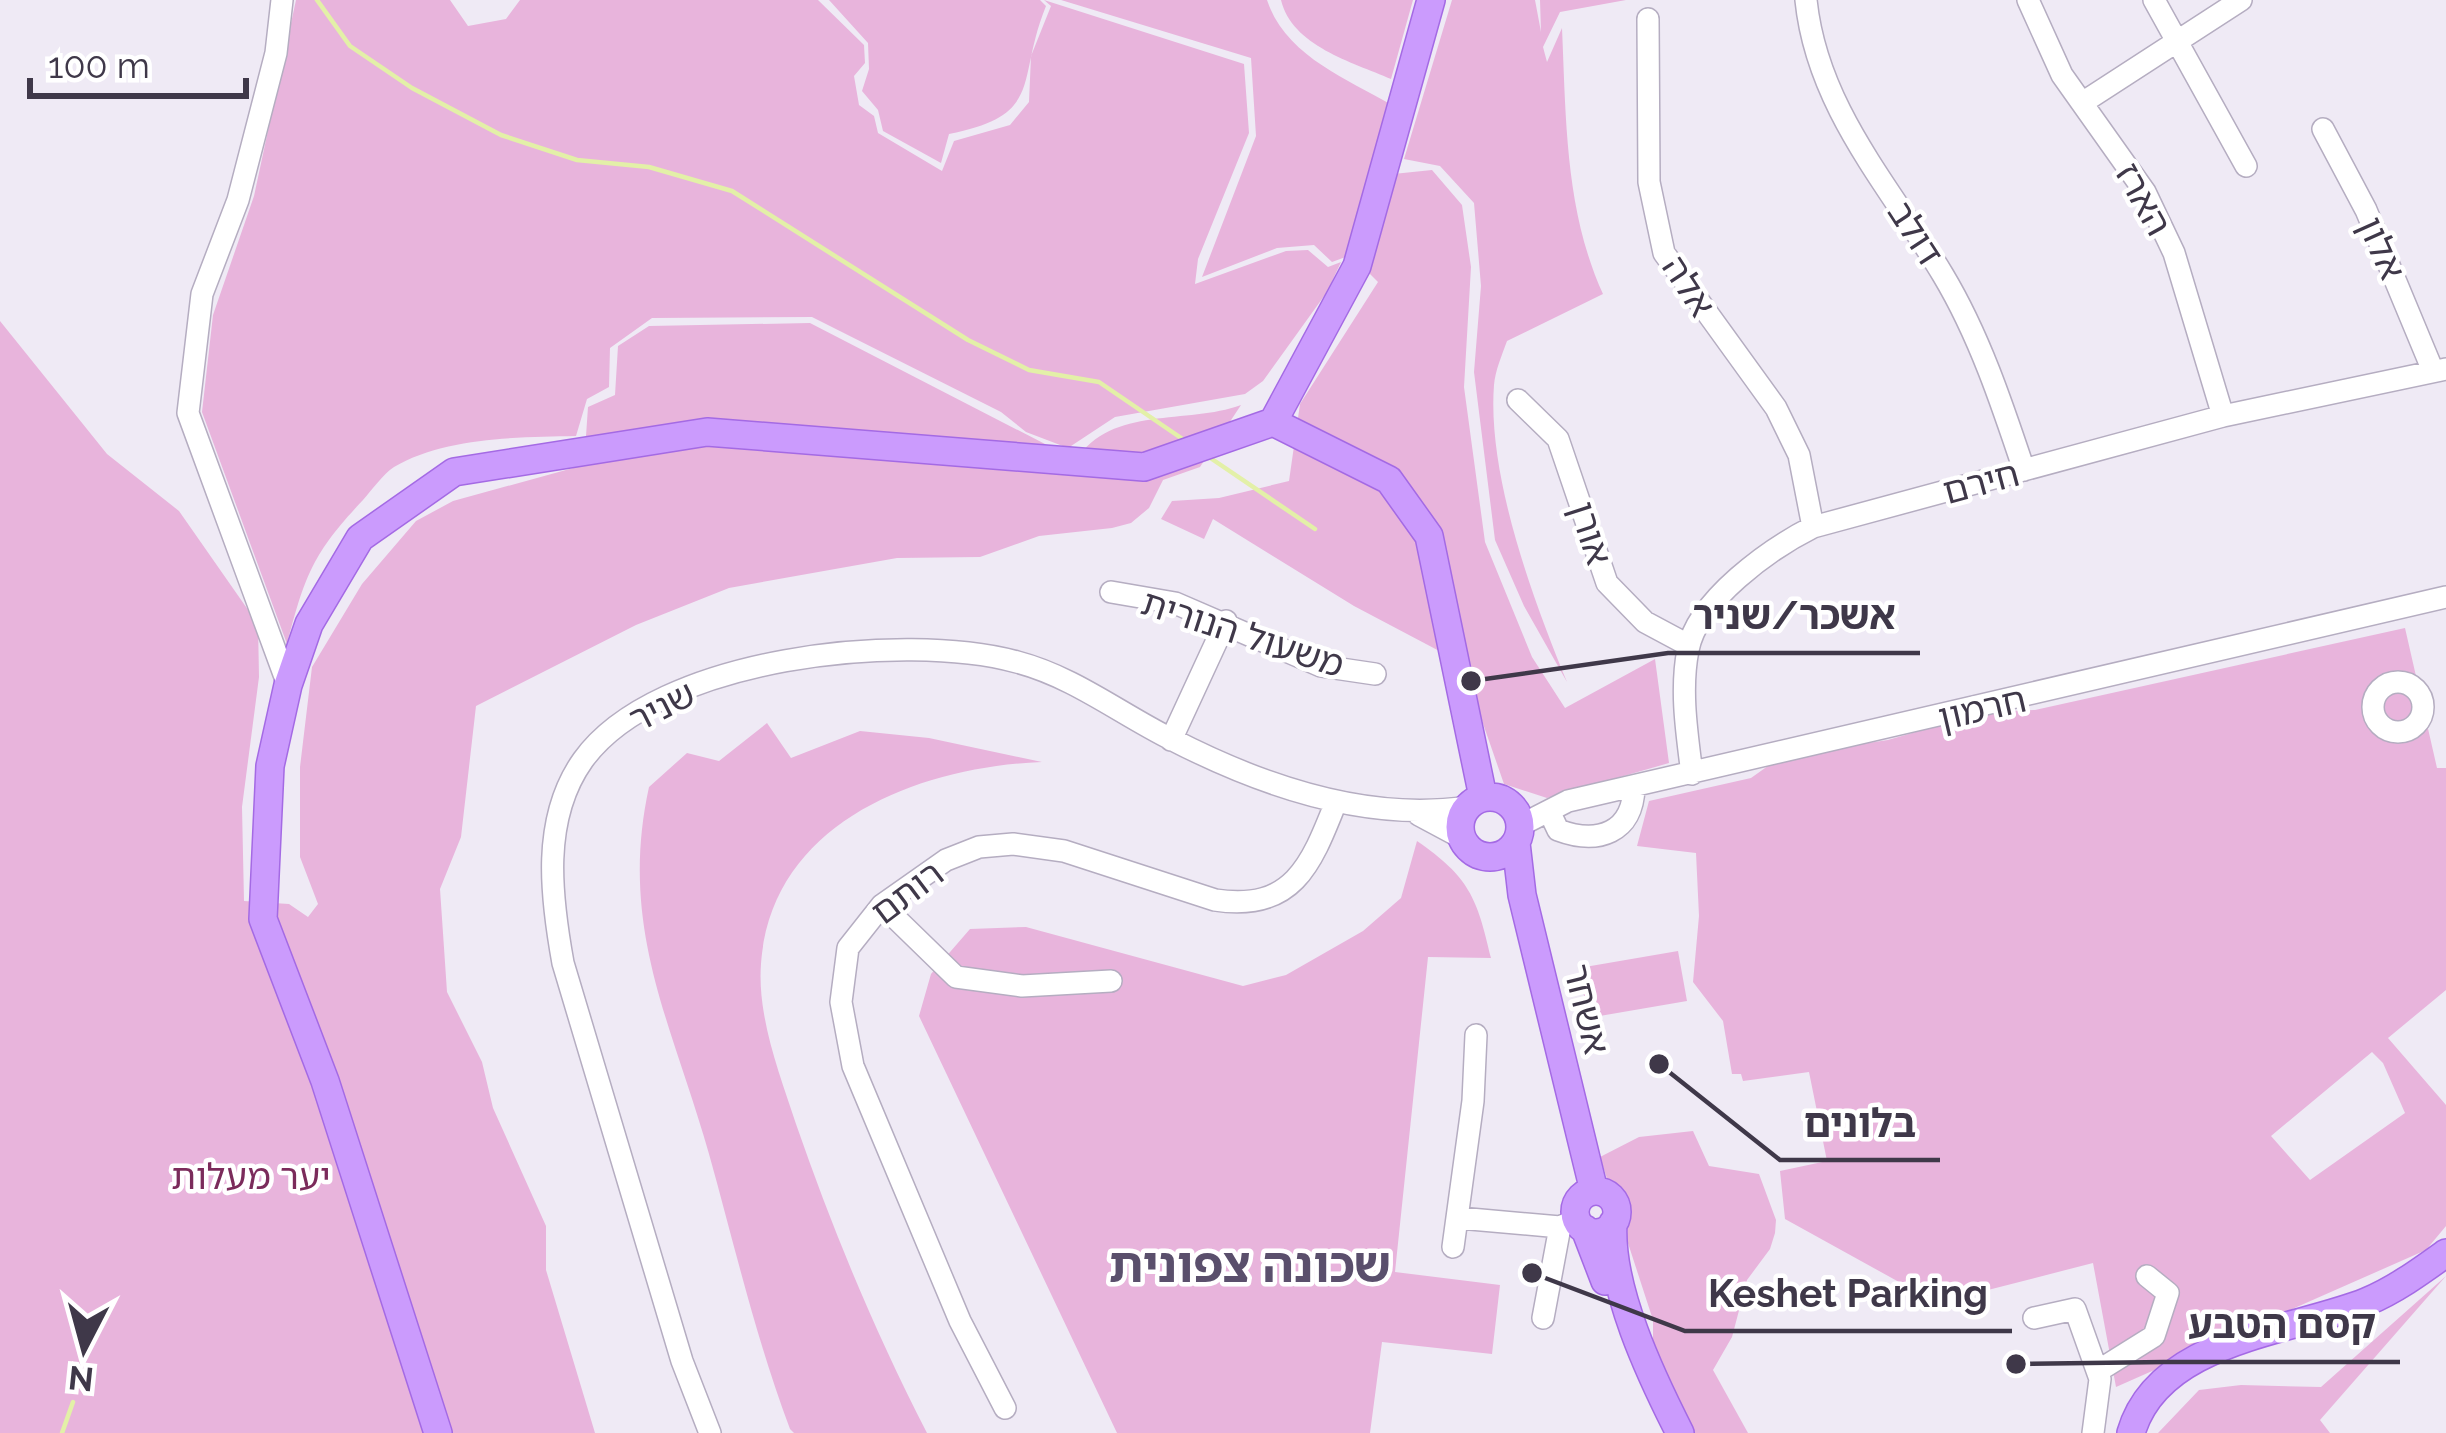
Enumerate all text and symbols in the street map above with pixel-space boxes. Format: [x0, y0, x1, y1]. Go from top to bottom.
scale bar [30, 24, 246, 98]
text: 100 m [48, 44, 150, 86]
street label: הארז [2107, 156, 2181, 242]
street label: דולב [1880, 193, 1952, 273]
street label: אלון [2350, 210, 2414, 286]
street label: אלה [1654, 248, 1724, 324]
street label: חירם [1938, 452, 2024, 512]
street label: אורן [1561, 496, 1621, 570]
callout: אשכר/שניר [1668, 578, 1920, 653]
street label: משעול הנורית [1137, 581, 1349, 685]
text: אשכר/שניר [1692, 592, 1896, 638]
street label: שניר [622, 672, 702, 740]
street label: חרמון [1934, 678, 2030, 738]
street label: רותם [863, 851, 951, 933]
street label: אשחר [1556, 960, 1618, 1058]
callout: בלונים [1780, 1085, 1940, 1160]
text: בלונים [1804, 1100, 1916, 1146]
park label: יער מעלות [171, 1155, 331, 1197]
district label: שכונה צפונית [1109, 1237, 1391, 1293]
callout: Keshet Parking [1685, 1256, 2012, 1331]
text: Keshet Parking [1708, 1270, 1988, 1316]
callout: קסם הטבע [2164, 1287, 2400, 1362]
north arrow [24, 1289, 144, 1409]
text: קסם הטבע [2188, 1301, 2376, 1347]
text: N [66, 1358, 95, 1399]

